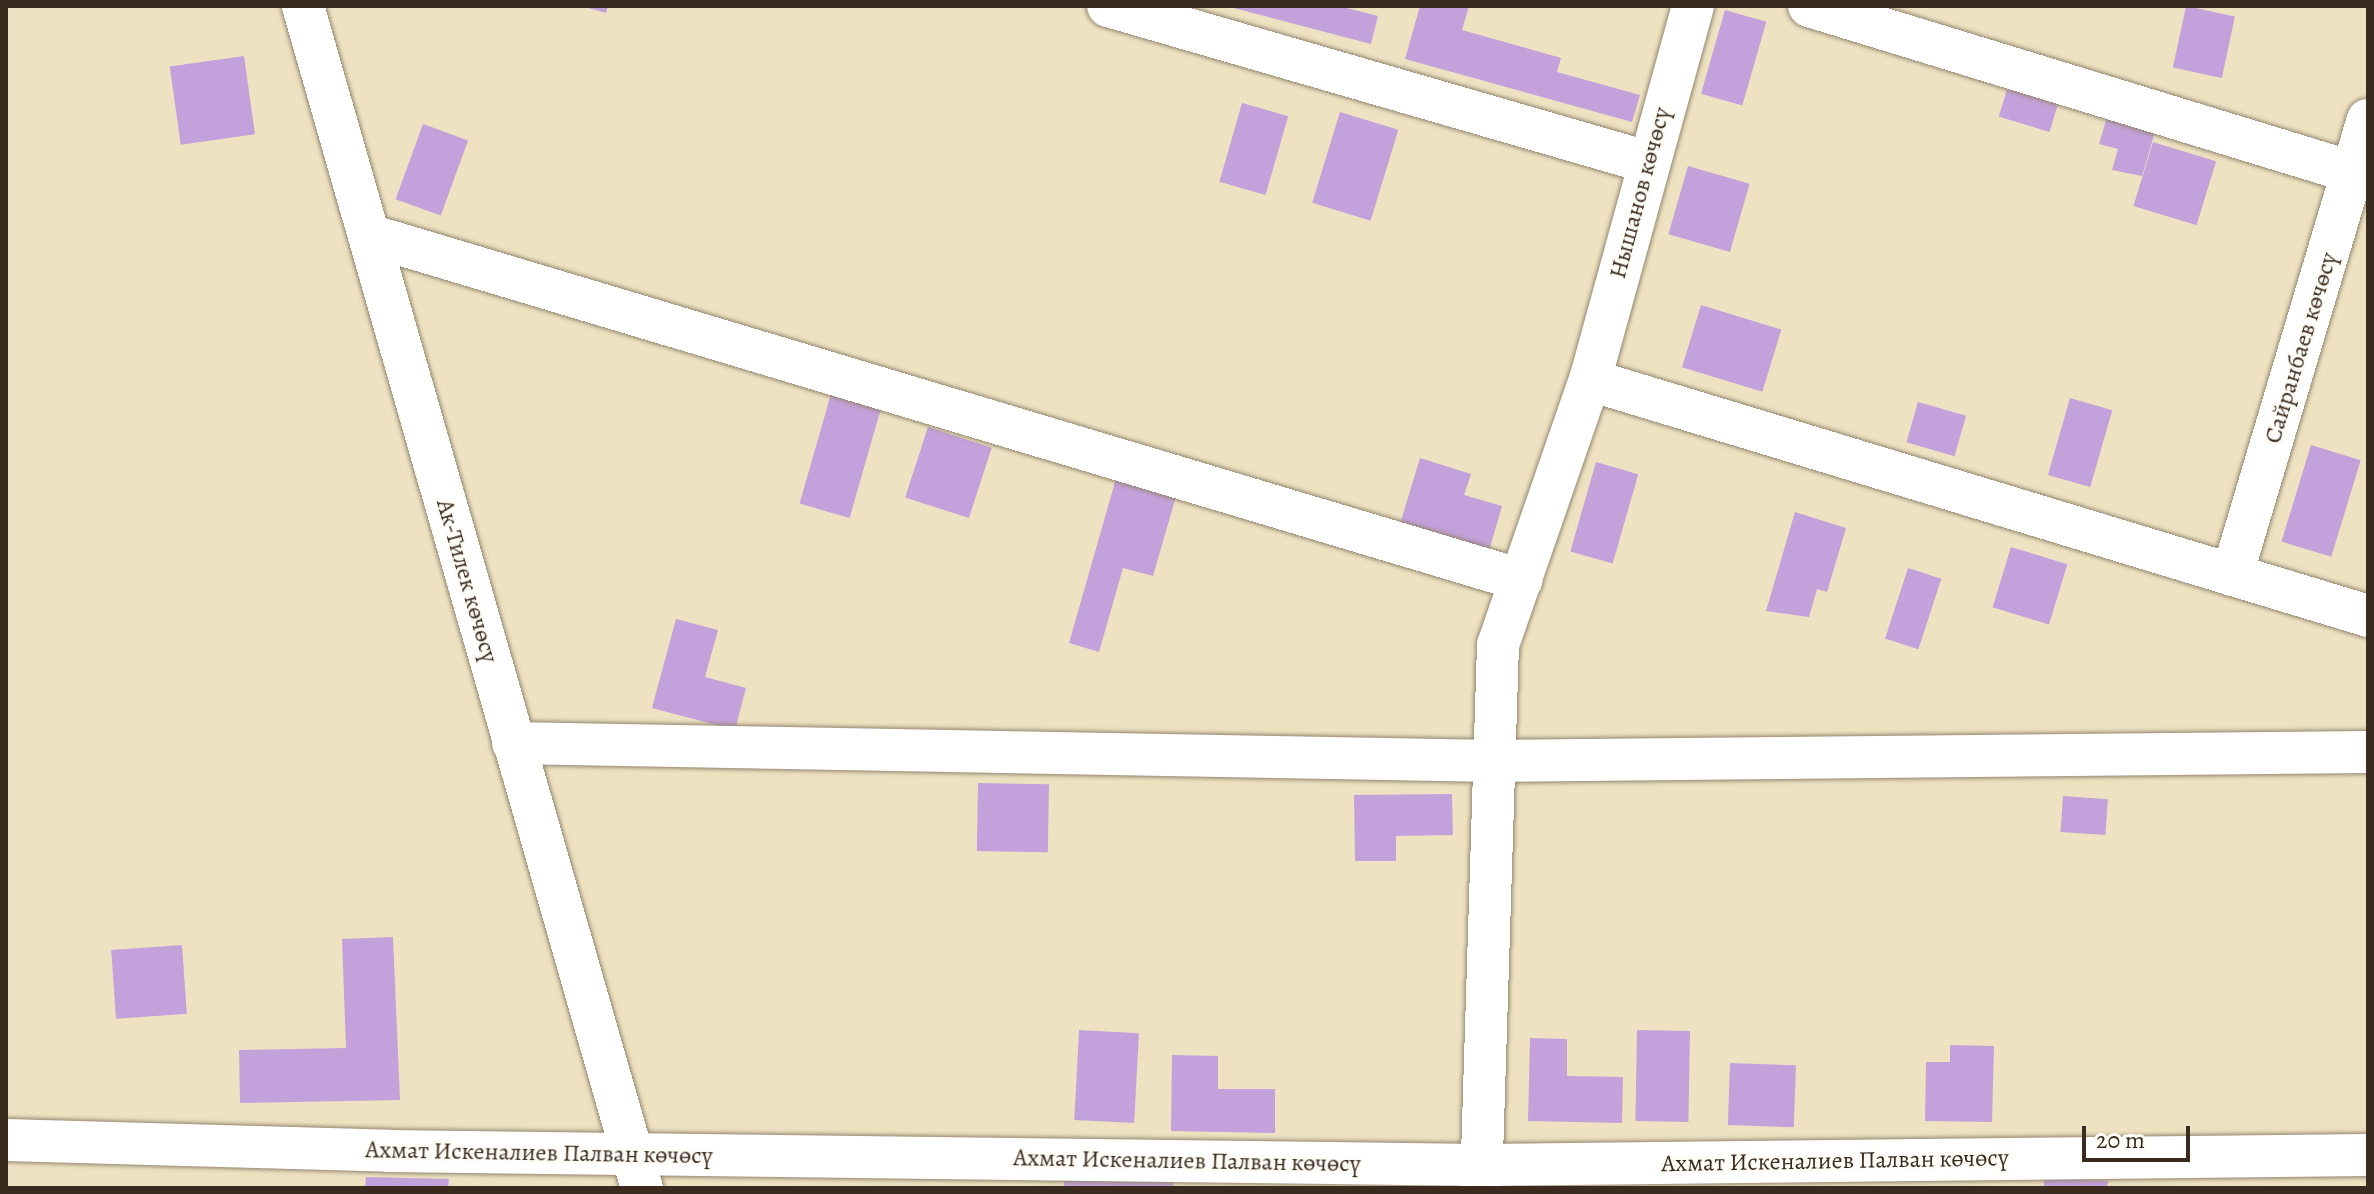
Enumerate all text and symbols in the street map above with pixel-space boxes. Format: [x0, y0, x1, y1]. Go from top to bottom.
street label: Нышанов көчөсү [1603, 104, 1677, 282]
street label: Сайранбаев көчөсү [2258, 249, 2344, 447]
street label: Ак-Тилек көчөсү [430, 496, 504, 666]
scale bar [2086, 1110, 2194, 1160]
text: 20 m [2096, 1124, 2145, 1156]
street label: Ахмат Искеналиев Палван көчөсү [365, 1136, 713, 1170]
street label: Ахмат Искеналиев Палван көчөсү [1013, 1144, 1361, 1178]
street label: Ахмат Искеналиев Палван көчөсү [1661, 1144, 2009, 1178]

